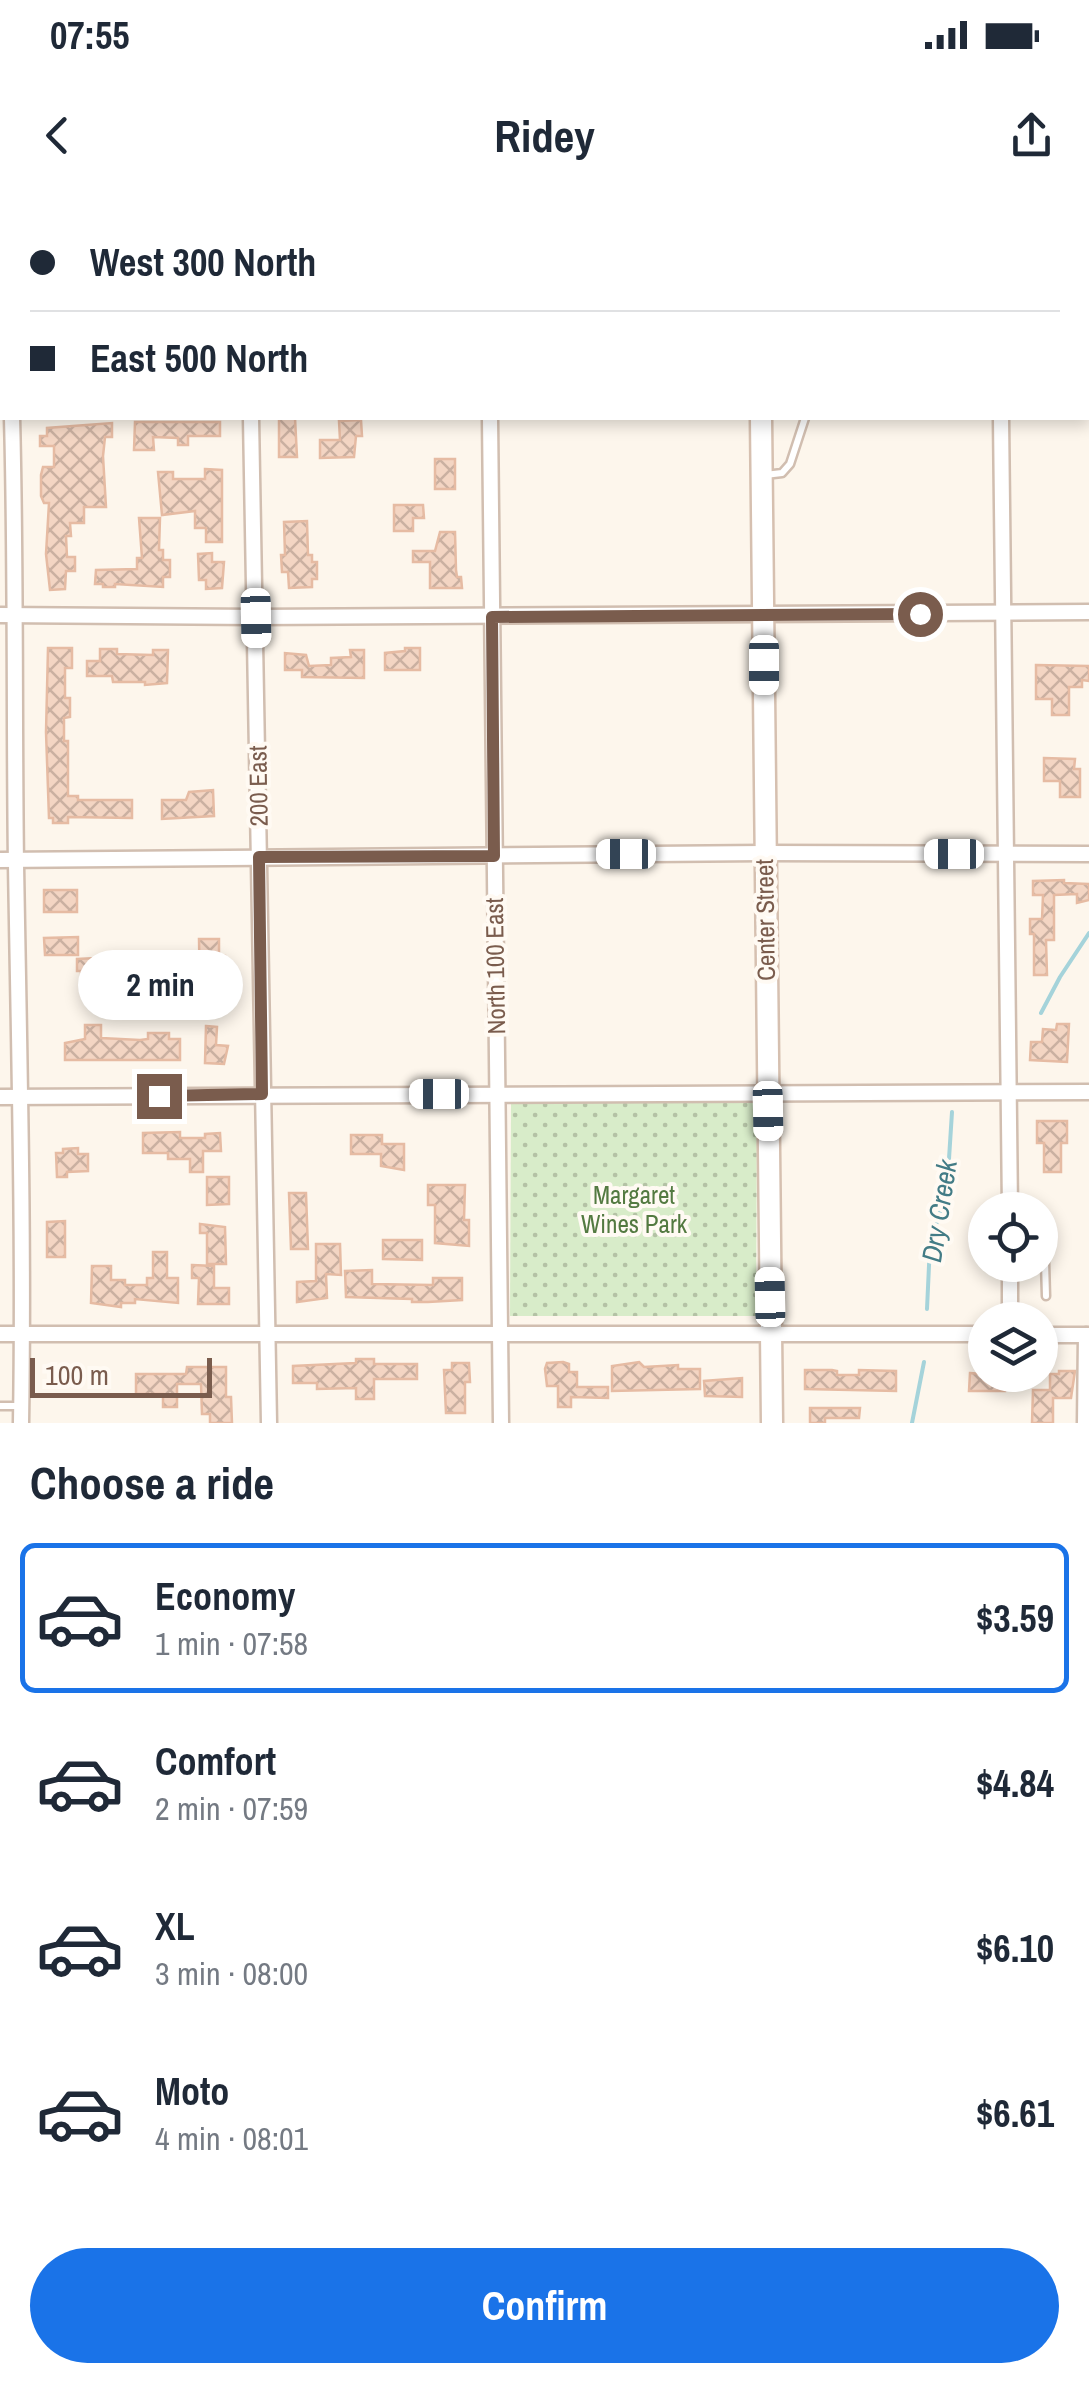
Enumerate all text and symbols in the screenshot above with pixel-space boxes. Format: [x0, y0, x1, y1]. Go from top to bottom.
text: 07:55 [50, 10, 130, 61]
text: Ridey [494, 105, 595, 166]
icon: back [30, 108, 85, 163]
icon: share [1004, 108, 1059, 163]
text: West 300 North [90, 237, 316, 288]
text: East 500 North [90, 333, 308, 384]
car [240, 588, 272, 648]
route start [898, 592, 943, 637]
car [749, 635, 779, 695]
street label: 200 East [240, 745, 276, 827]
car [596, 839, 656, 869]
car [924, 839, 984, 869]
street label: Center Street [747, 858, 783, 981]
street label: North 100 East [477, 897, 513, 1035]
callout: 2 min [76, 951, 242, 1021]
text: 2 min [126, 963, 195, 1006]
route end [137, 1074, 182, 1119]
car [409, 1079, 469, 1109]
car [752, 1081, 784, 1141]
water label: Dry Creek [912, 1156, 966, 1265]
park label: Margaret Wines Park [581, 1178, 688, 1241]
map controls [968, 1192, 1058, 1392]
button: locate [968, 1192, 1058, 1282]
car [754, 1267, 786, 1327]
button: layers [968, 1302, 1058, 1392]
scale bar [30, 1353, 212, 1398]
text: 100 m [45, 1356, 109, 1394]
text: Choose a ride [30, 1452, 274, 1513]
text: Economy [155, 1571, 295, 1622]
icon: car [35, 1573, 125, 1663]
text: $3.59 [976, 1593, 1054, 1644]
text: 1 min · 07:58 [155, 1622, 308, 1665]
text: Comfort [155, 1736, 276, 1787]
icon: car [35, 1738, 125, 1828]
text: $4.84 [976, 1758, 1054, 1809]
text: 2 min · 07:59 [155, 1787, 308, 1830]
text: XL [155, 1901, 195, 1952]
icon: car [35, 1903, 125, 1993]
text: $6.10 [976, 1923, 1054, 1974]
text: 3 min · 08:00 [155, 1952, 308, 1995]
text: Moto [155, 2066, 229, 2117]
icon: car [35, 2068, 125, 2158]
text: $6.61 [976, 2088, 1054, 2139]
text: 4 min · 08:01 [155, 2117, 308, 2160]
button: Confirm [30, 2248, 1059, 2363]

